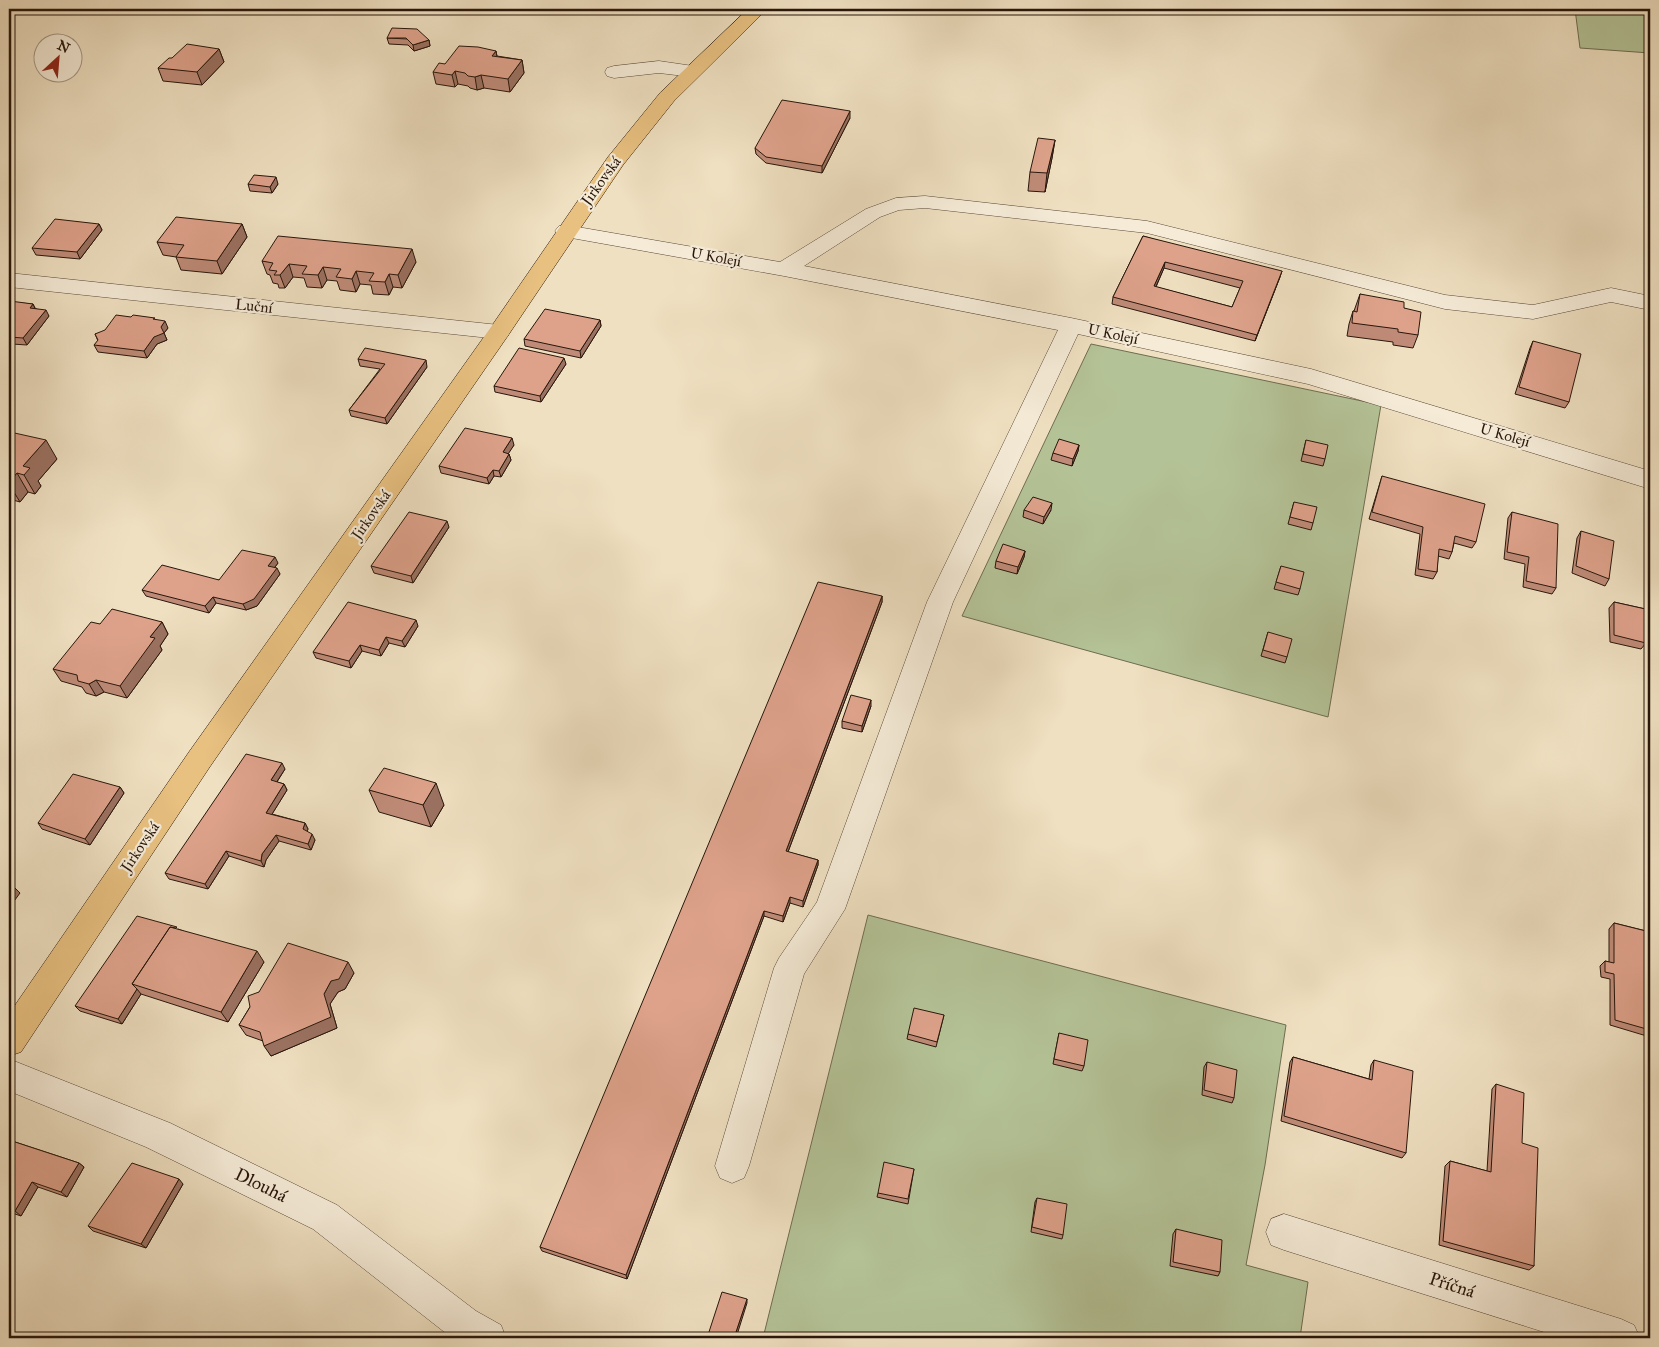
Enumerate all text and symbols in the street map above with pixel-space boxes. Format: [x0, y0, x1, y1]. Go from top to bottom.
north arrow [32, 32, 82, 82]
text: N [54, 37, 73, 57]
street label: Jirkovská [576, 153, 626, 211]
street label: U Kolejí [689, 244, 744, 270]
street label: Luční [234, 295, 275, 317]
street label: U Kolejí [1086, 320, 1141, 348]
street label: U Kolejí [1478, 419, 1533, 451]
street label: Jirkovská [346, 486, 396, 545]
street label: Jirkovská [116, 818, 164, 877]
street label: Dlouhá [231, 1163, 291, 1207]
street label: Příčná [1426, 1267, 1478, 1303]

